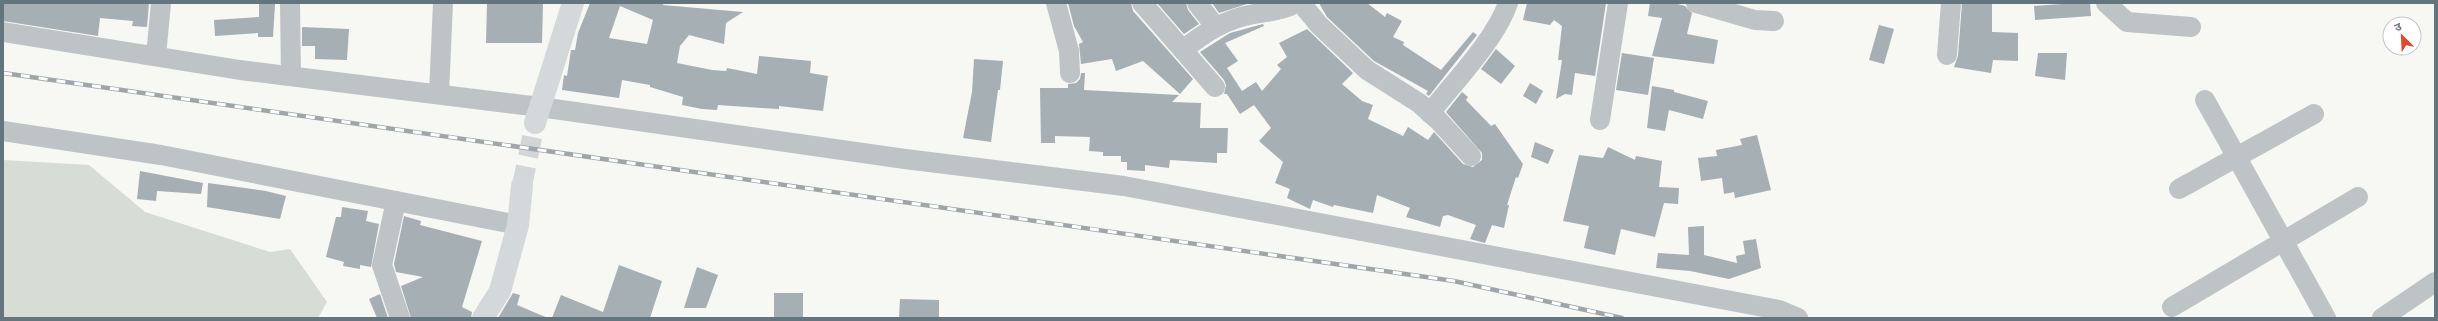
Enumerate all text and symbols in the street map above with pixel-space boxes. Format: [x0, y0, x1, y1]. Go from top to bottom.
north arrow [2382, 16, 2422, 56]
text: उ [2393, 20, 2404, 35]

